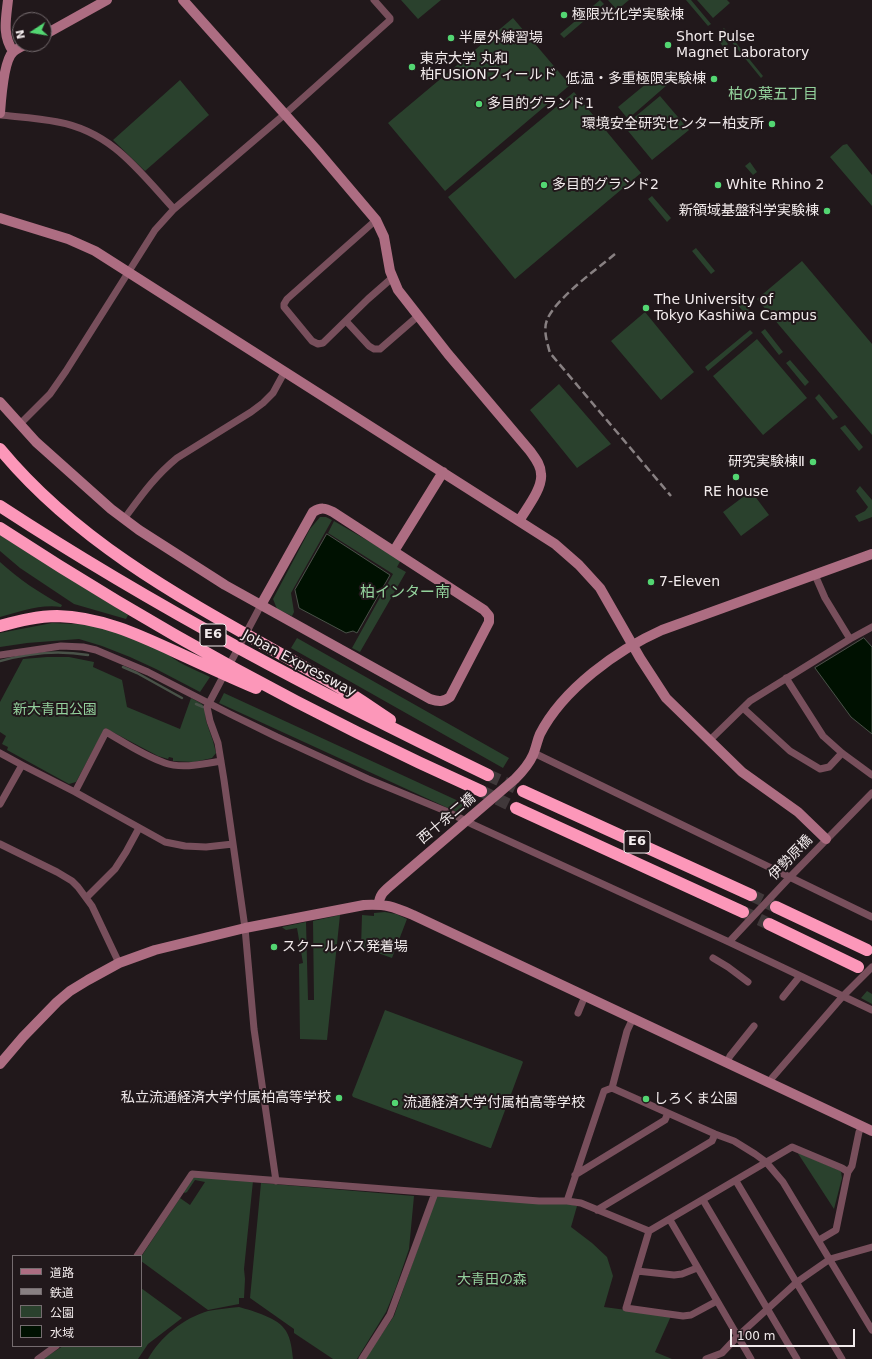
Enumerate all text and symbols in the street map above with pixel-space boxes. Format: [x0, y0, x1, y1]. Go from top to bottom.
place label: 極限光化学実験棟 [572, 7, 684, 23]
marker: 極限光化学実験棟 [559, 10, 569, 20]
north arrow [12, 12, 52, 52]
text: N [13, 29, 28, 40]
place label: Short Pulse Magnet Laboratory [676, 29, 809, 62]
place label: 半屋外練習場 [459, 30, 543, 46]
marker: 半屋外練習場 [446, 33, 456, 43]
marker: Short Pulse Magnet Laboratory [663, 40, 673, 50]
place label: 東京大学 丸和 柏FUSIONフィールド [420, 51, 557, 84]
marker: 東京大学 丸和 柏FUSIONフィールド [407, 62, 417, 72]
place label: 低温・多重極限実験棟 [566, 71, 706, 87]
marker: 低温・多重極限実験棟 [709, 74, 719, 84]
district label: 柏の葉五丁目 [728, 86, 818, 104]
place label: 多目的グランド1 [487, 96, 594, 112]
marker: 多目的グランド1 [474, 99, 484, 109]
place label: 環境安全研究センター柏支所 [582, 116, 764, 132]
marker: 環境安全研究センター柏支所 [767, 119, 777, 129]
place label: 多目的グランド2 [552, 177, 659, 193]
place label: White Rhino 2 [726, 177, 824, 193]
marker: 多目的グランド2 [539, 180, 549, 190]
marker: White Rhino 2 [713, 180, 723, 190]
place label: 新領域基盤科学実験棟 [679, 203, 819, 219]
marker: 新領域基盤科学実験棟 [822, 206, 832, 216]
place label: The University of Tokyo Kashiwa Campus [654, 292, 817, 324]
marker: The University of Tokyo Kashiwa Campus [641, 303, 651, 313]
place label: 研究実験棟Ⅱ [728, 454, 805, 470]
marker: 研究実験棟Ⅱ [808, 457, 818, 467]
marker: RE house [731, 472, 741, 482]
place label: RE house [703, 484, 769, 500]
place label: 7-Eleven [659, 574, 720, 590]
marker: 7-Eleven [646, 577, 656, 587]
district label: 柏インター南 [360, 584, 450, 602]
road number: E6 [200, 624, 226, 646]
street label: Joban Expressway [239, 627, 359, 701]
park label: 新大青田公園 [13, 702, 97, 718]
street label: 西十余二橋 [415, 790, 479, 848]
road number: E6 [624, 831, 650, 853]
street label: 伊勢原橋 [766, 832, 816, 884]
place label: スクールバス発着場 [282, 939, 408, 955]
marker: スクールバス発着場 [269, 942, 279, 952]
place label: 私立流通経済大学付属柏高等学校 [121, 1090, 331, 1106]
place label: しろくま公園 [654, 1091, 738, 1107]
marker: 私立流通経済大学付属柏高等学校 [334, 1093, 344, 1103]
marker: しろくま公園 [641, 1094, 651, 1104]
place label: 流通経済大学付属柏高等学校 [403, 1095, 585, 1111]
marker: 流通経済大学付属柏高等学校 [390, 1098, 400, 1108]
legend [12, 1255, 142, 1347]
text: 道路 [50, 1266, 74, 1280]
park label: 大青田の森 [457, 1272, 527, 1288]
text: 鉄道 [50, 1286, 74, 1300]
text: 公園 [50, 1306, 74, 1320]
scale bar [732, 1321, 857, 1347]
text: 水域 [50, 1326, 74, 1340]
text: 100 m [737, 1329, 775, 1343]

